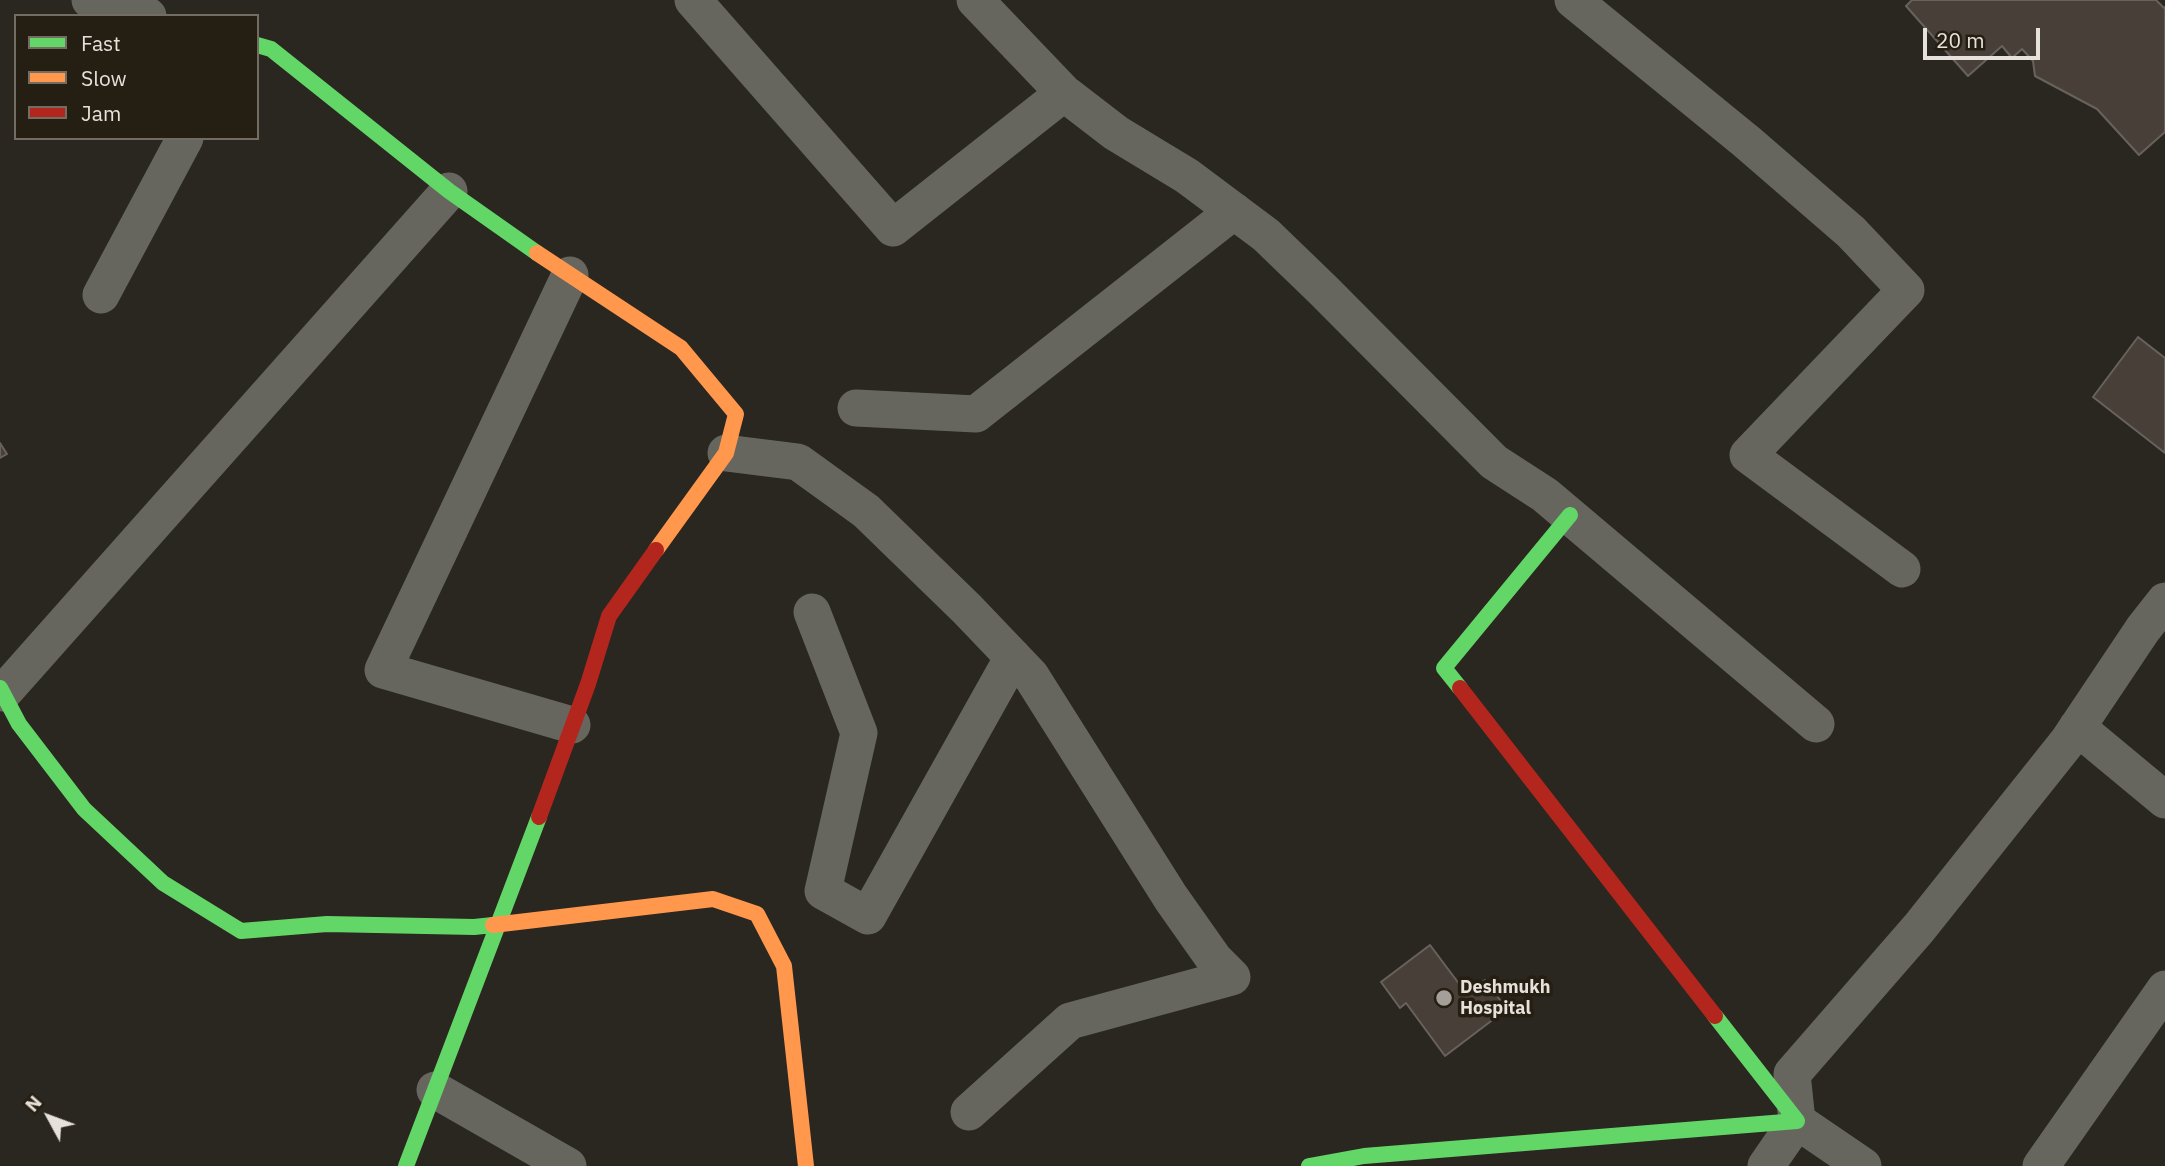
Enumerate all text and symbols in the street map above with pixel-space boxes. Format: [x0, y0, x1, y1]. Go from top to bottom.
legend [14, 14, 259, 140]
scale bar [1927, 14, 2044, 58]
text: 20 m [1936, 26, 1985, 54]
text: Fast [81, 29, 121, 57]
text: Slow [81, 64, 127, 92]
text: Jam [81, 99, 121, 127]
place label: Deshmukh Hospital [1460, 977, 1550, 1020]
marker: Deshmukh Hospital [1434, 988, 1454, 1008]
north arrow [14, 1082, 84, 1152]
text: N [20, 1090, 47, 1116]

